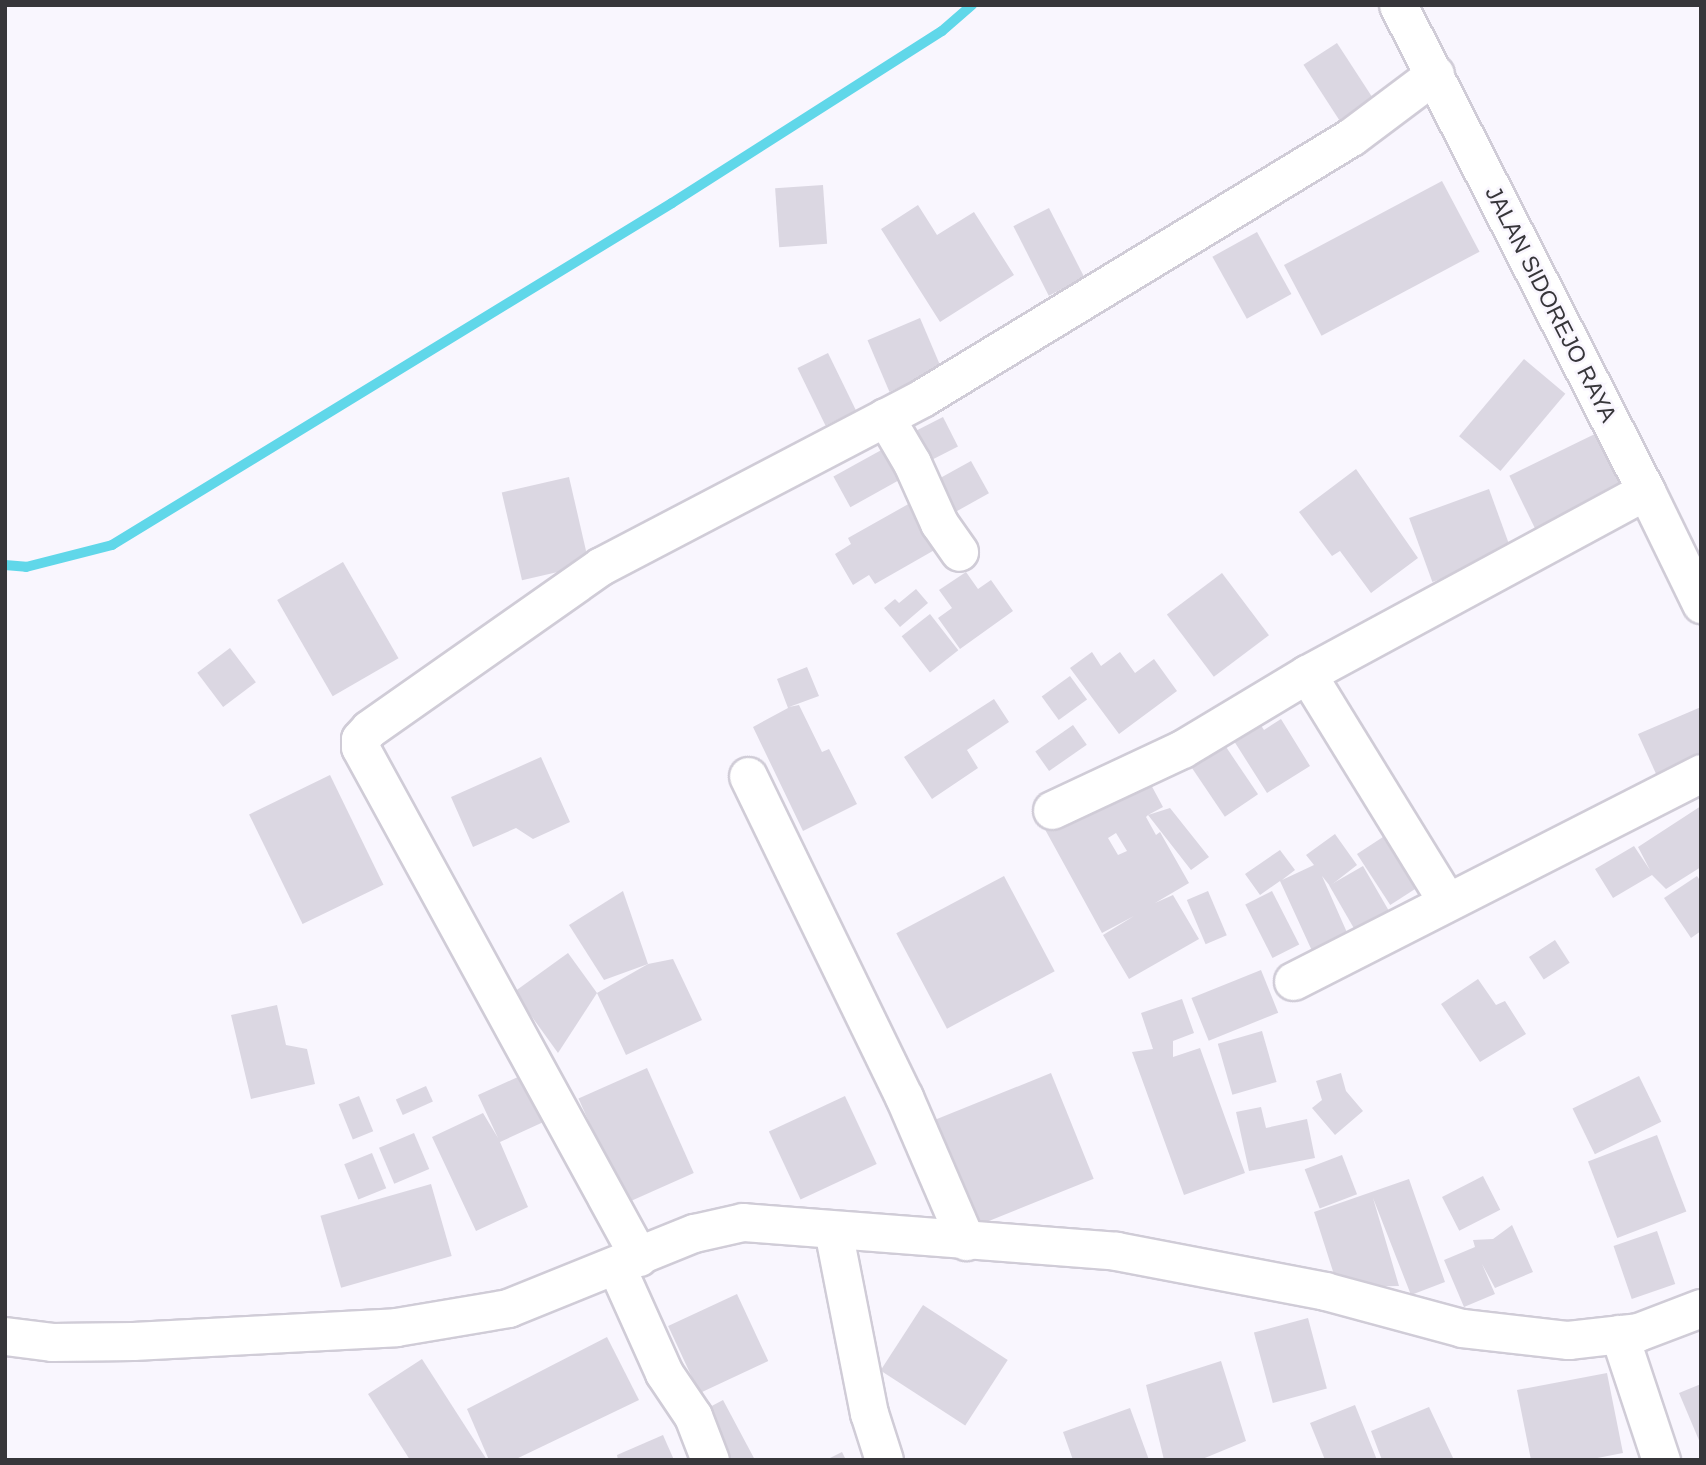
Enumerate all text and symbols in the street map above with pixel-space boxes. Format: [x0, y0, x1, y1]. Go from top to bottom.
street label: JALAN SIDOREJO RAYA [1479, 181, 1623, 427]

